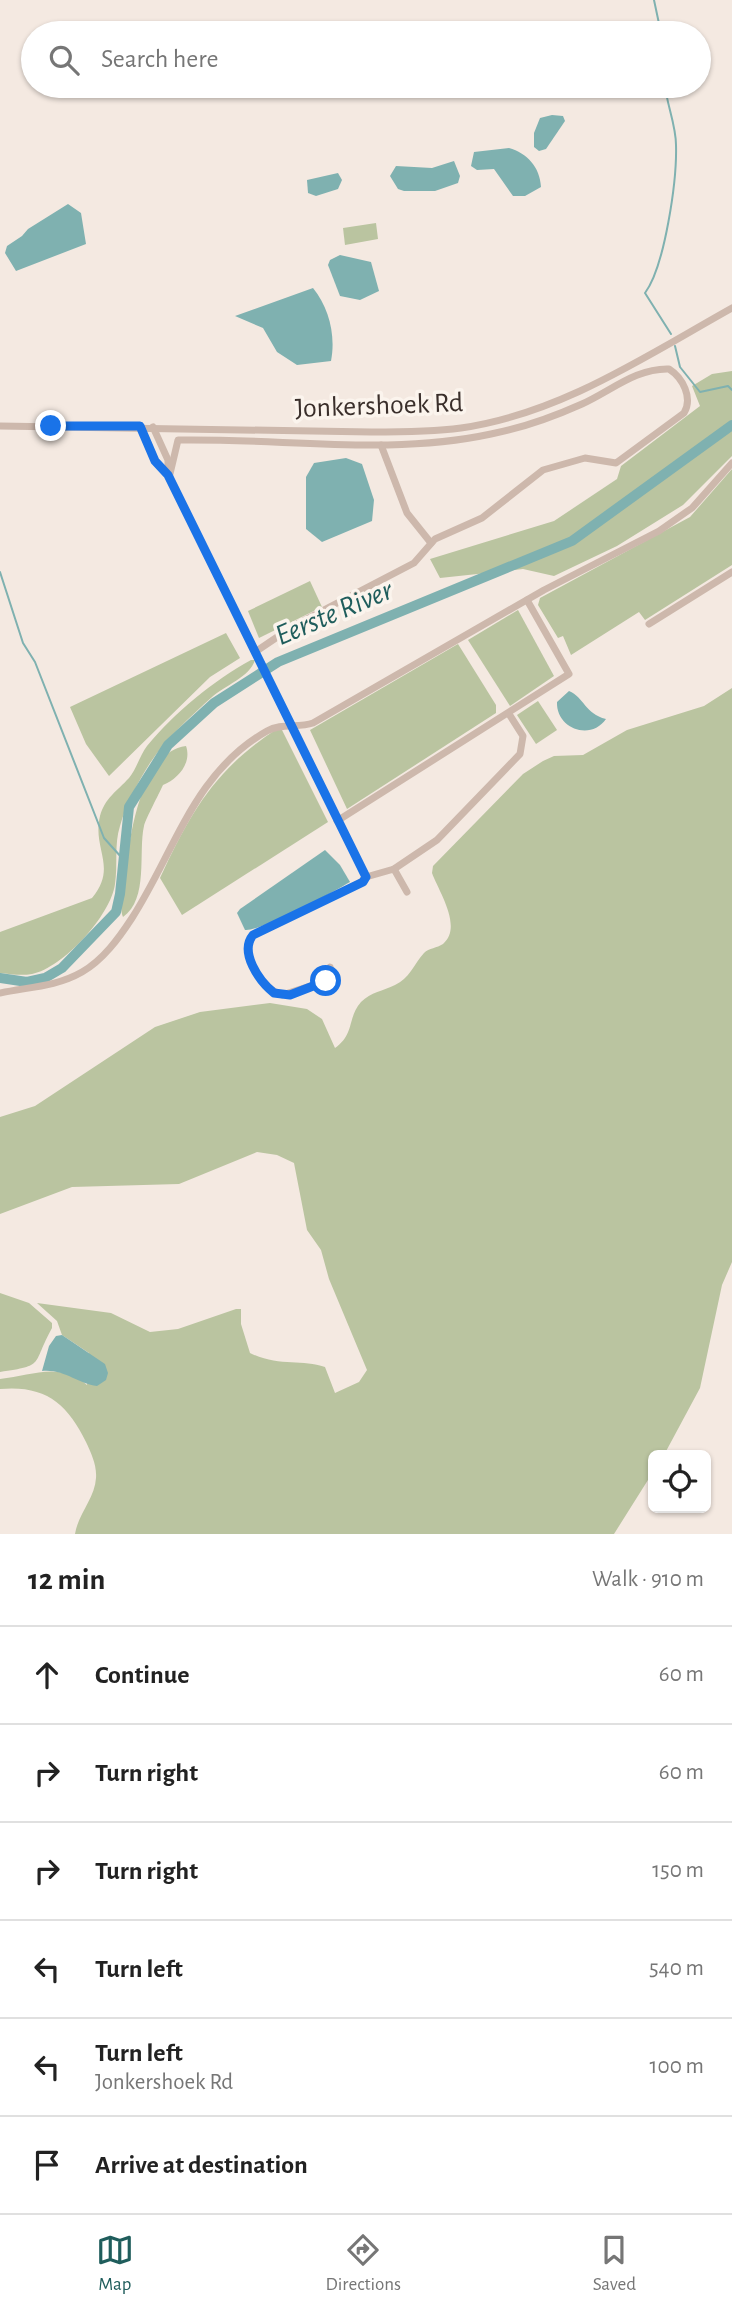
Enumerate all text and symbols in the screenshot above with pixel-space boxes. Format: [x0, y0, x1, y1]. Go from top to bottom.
search box [21, 21, 711, 98]
icon: search [45, 41, 83, 79]
text: Search here [101, 46, 219, 72]
street label: Jonkershoek Rd [294, 389, 464, 423]
route end [35, 410, 66, 441]
water label: Eerste River [271, 574, 398, 651]
route start [310, 965, 341, 996]
map controls [648, 1450, 711, 1513]
button: locate [648, 1450, 711, 1513]
text: 12 min [28, 1565, 105, 1595]
text: Walk · 910 m [592, 1568, 704, 1591]
icon: ahead [28, 1656, 66, 1694]
text: Continue [95, 1662, 190, 1688]
text: 60 m [659, 1663, 704, 1686]
icon: right [28, 1754, 66, 1792]
text: Turn right [95, 1760, 198, 1786]
text: 60 m [659, 1761, 704, 1784]
icon: right [28, 1852, 66, 1890]
text: Turn right [95, 1858, 198, 1884]
text: 150 m [652, 1859, 704, 1882]
icon: left [28, 1950, 66, 1988]
text: Turn left [95, 1956, 183, 1982]
text: 540 m [649, 1957, 704, 1980]
text: Turn left [95, 2040, 183, 2066]
icon: left [28, 2048, 66, 2086]
text: 100 m [650, 2055, 704, 2078]
text: Jonkershoek Rd [95, 2071, 233, 2094]
icon: arrive [28, 2146, 66, 2184]
text: Arrive at destination [95, 2152, 308, 2178]
tab: Map [96, 2231, 134, 2296]
tab: Directions [325, 2231, 401, 2296]
tab: Saved [593, 2231, 636, 2296]

